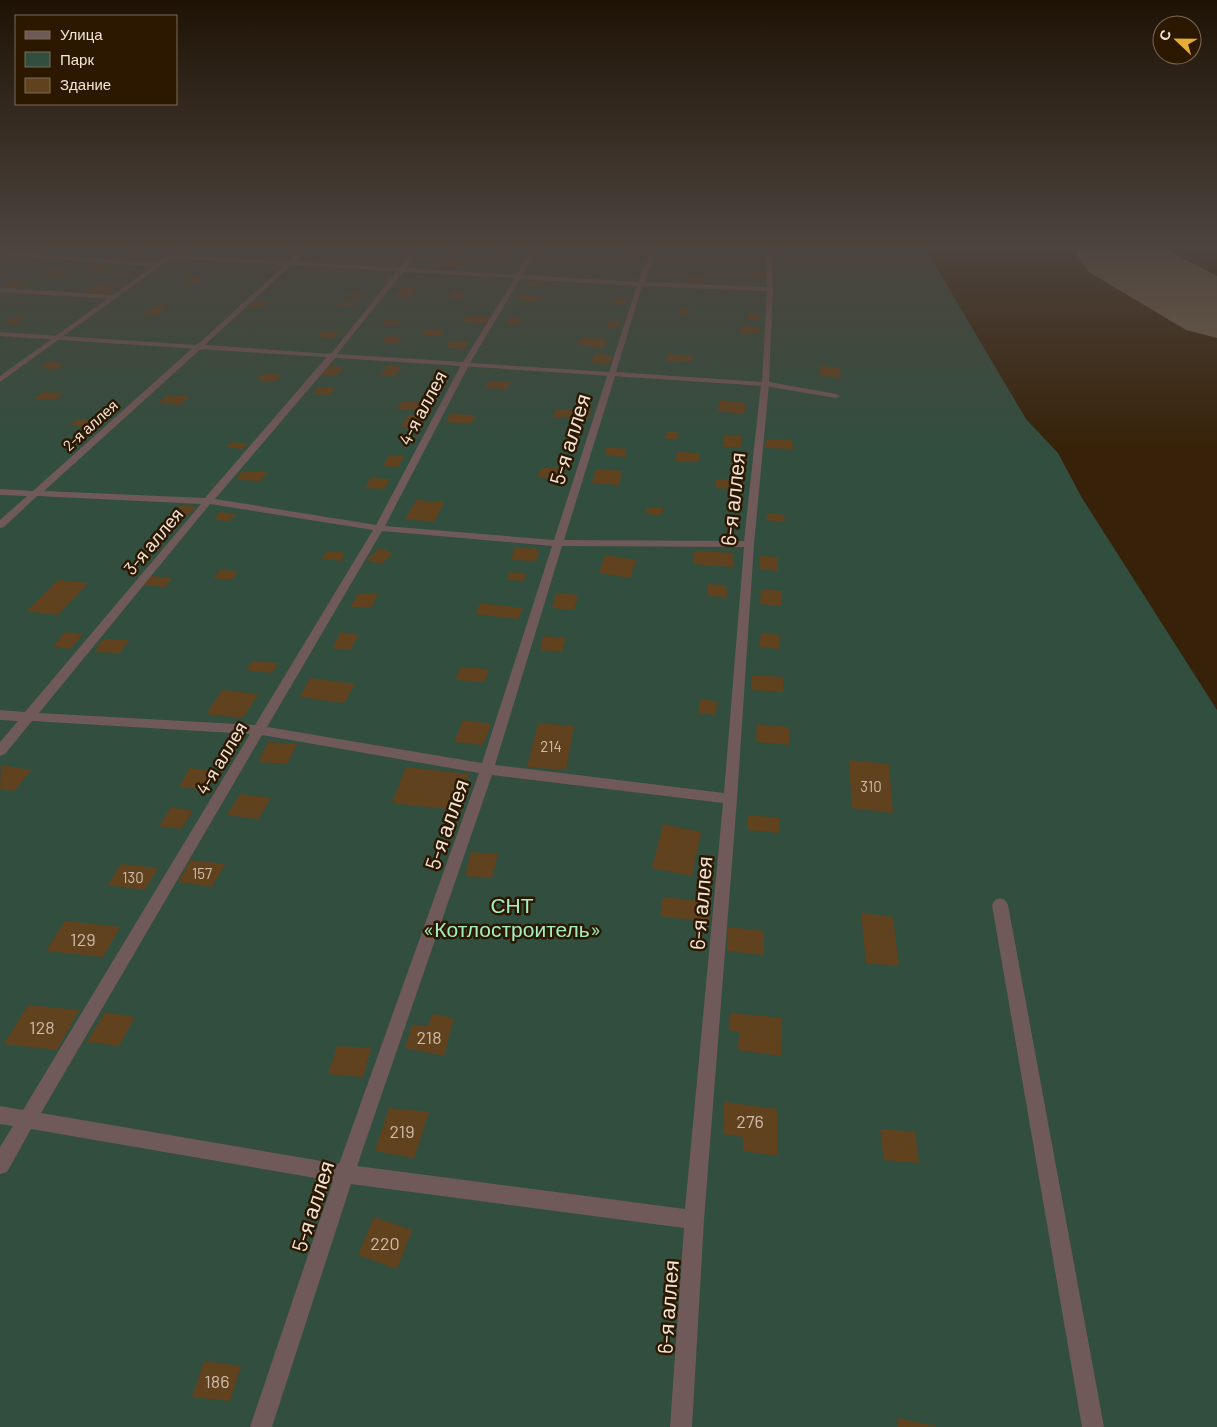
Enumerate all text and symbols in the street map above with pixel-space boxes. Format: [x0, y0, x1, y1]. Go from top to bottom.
legend [15, 15, 178, 105]
north arrow [1152, 15, 1202, 65]
text: Улица [60, 25, 103, 43]
text: С [1155, 27, 1174, 43]
text: Парк [60, 50, 94, 68]
text: Здание [60, 75, 111, 93]
street label: 4-я аллея [393, 367, 451, 449]
street label: 5-я аллея [543, 390, 595, 488]
street label: 2-я аллея [59, 396, 121, 454]
street label: 6-я аллея [715, 451, 749, 547]
street label: 3-я аллея [119, 503, 187, 579]
street label: 4-я аллея [191, 718, 251, 798]
house number: 214 [540, 737, 562, 755]
street label: 5-я аллея [419, 776, 473, 872]
house number: 310 [860, 777, 882, 795]
street label: 6-я аллея [683, 855, 717, 951]
house number: 157 [192, 864, 212, 882]
house number: 130 [122, 868, 144, 886]
park label: СНТ «Котлостроитель» [423, 892, 601, 941]
house number: 129 [70, 928, 96, 950]
house number: 128 [29, 1016, 55, 1038]
house number: 218 [416, 1026, 442, 1048]
house number: 276 [736, 1110, 764, 1132]
house number: 219 [389, 1120, 415, 1142]
street label: 5-я аллея [286, 1157, 338, 1255]
house number: 220 [370, 1232, 400, 1254]
street label: 6-я аллея [651, 1259, 683, 1355]
house number: 186 [205, 1370, 229, 1392]

